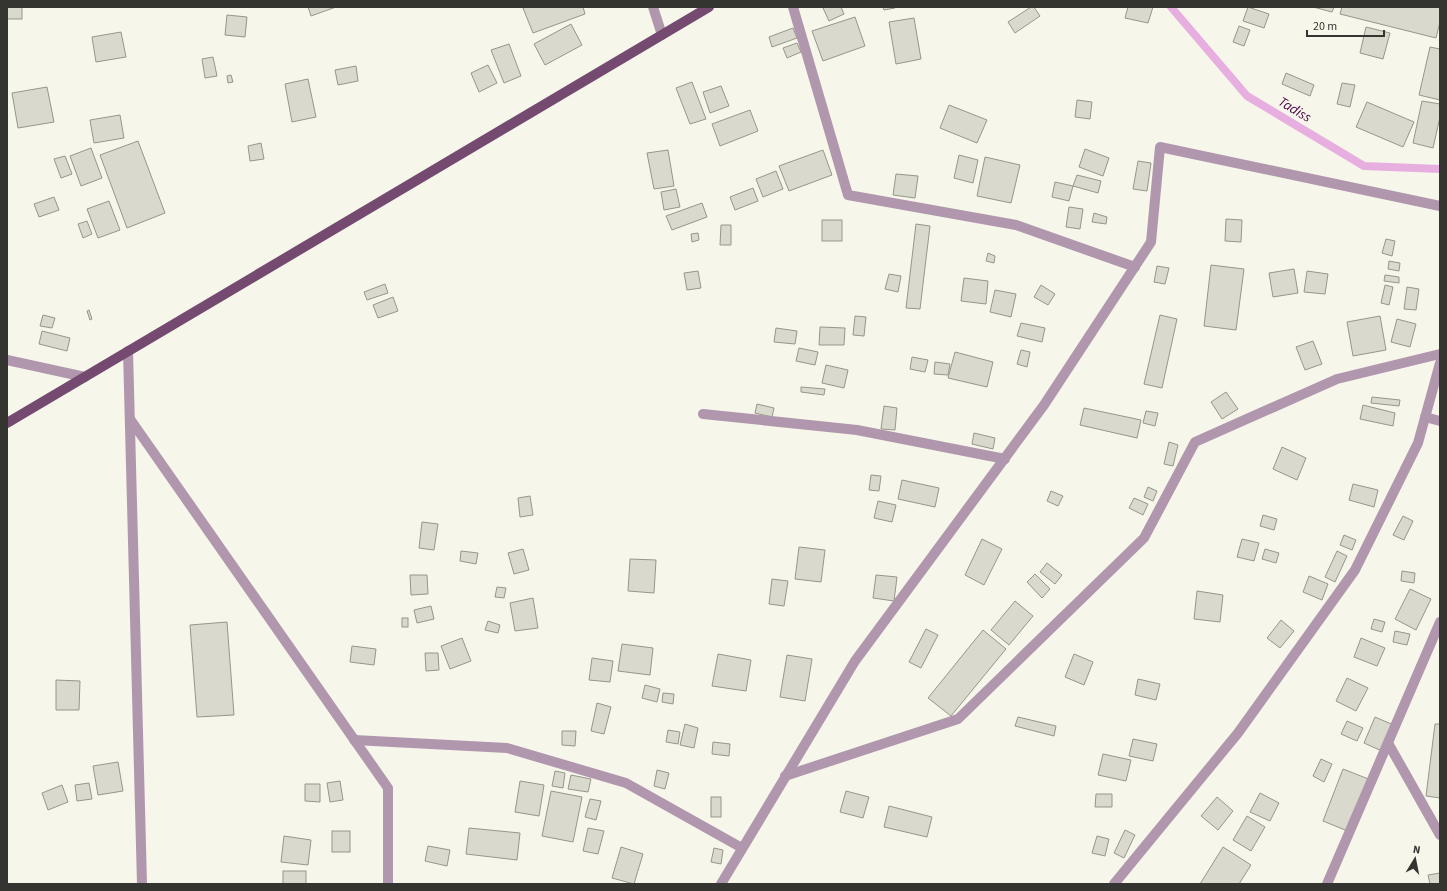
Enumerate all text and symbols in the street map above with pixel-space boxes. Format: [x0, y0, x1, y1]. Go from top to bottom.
scale bar [1307, 12, 1384, 38]
text: 20 m [1313, 18, 1337, 35]
water label: Tadiss [1274, 92, 1315, 128]
north arrow [1395, 839, 1435, 879]
text: N [1412, 842, 1422, 858]

